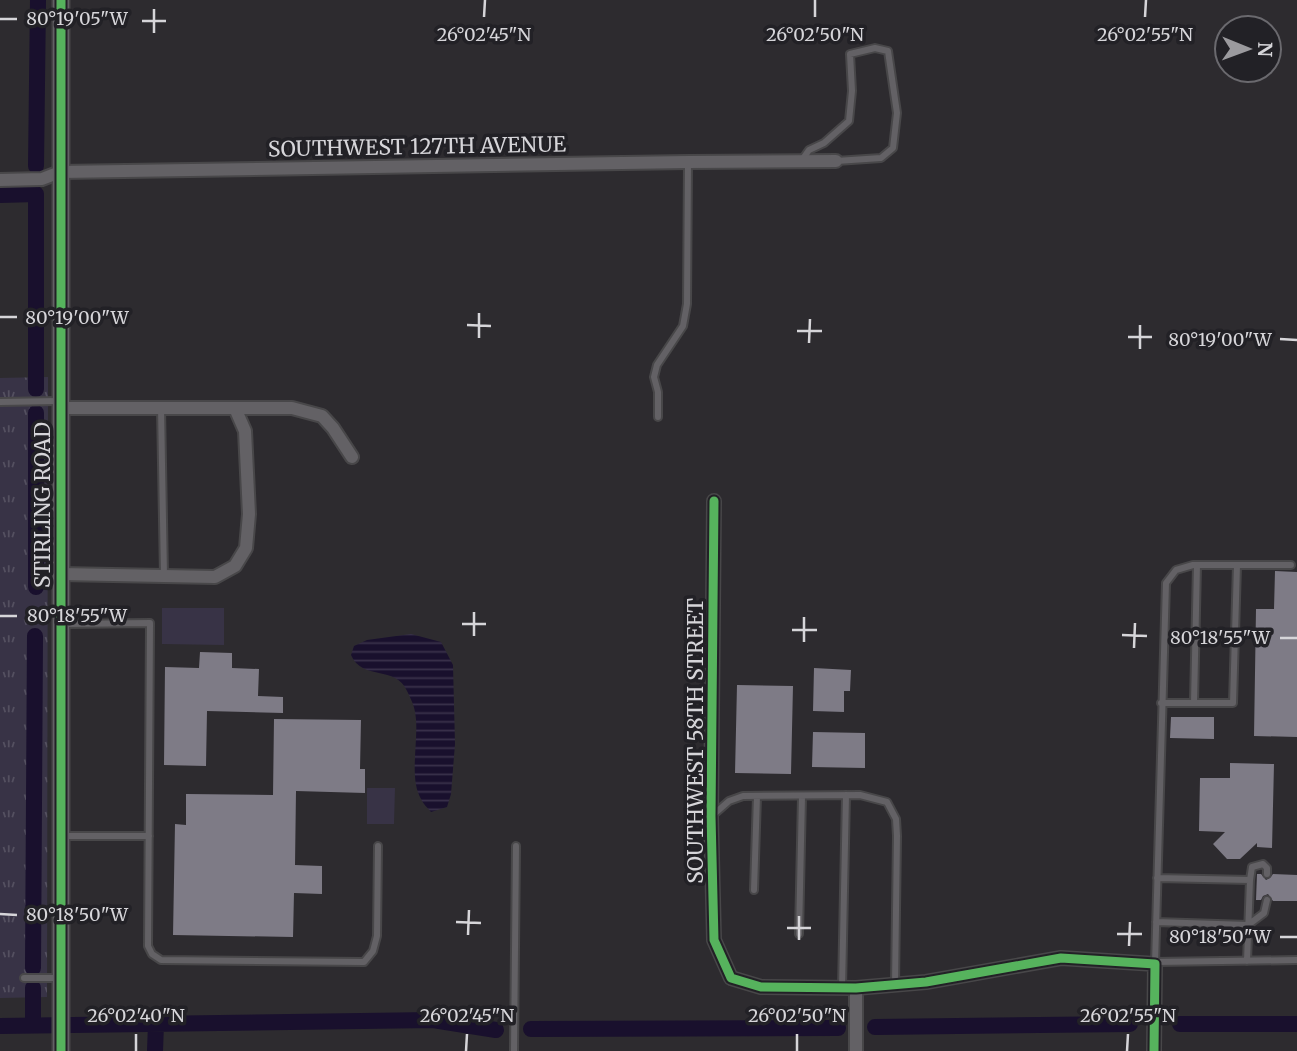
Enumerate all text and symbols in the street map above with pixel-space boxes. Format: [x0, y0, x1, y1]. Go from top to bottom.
text: 80°19'05"W [26, 7, 129, 30]
north arrow [1213, 14, 1283, 84]
text: 26°02'45"N [437, 23, 531, 46]
text: 26°02'50"N [766, 23, 864, 46]
text: 26°02'55"N [1097, 23, 1193, 46]
text: N [1253, 42, 1277, 57]
street label: SOUTHWEST 127TH AVENUE [268, 130, 567, 163]
text: 80°19'00"W [25, 306, 130, 329]
text: 80°19'00"W [1168, 328, 1273, 351]
street label: STIRLING ROAD [29, 422, 56, 588]
street label: SOUTHWEST 58TH STREET [682, 598, 709, 884]
text: 80°18'55"W [27, 604, 128, 627]
text: 80°18'55"W [1170, 626, 1271, 649]
text: 80°18'50"W [26, 903, 129, 926]
text: 80°18'50"W [1169, 925, 1272, 948]
text: 26°02'40"N [87, 1004, 185, 1027]
text: 26°02'45"N [420, 1004, 514, 1027]
text: 26°02'50"N [748, 1004, 846, 1027]
text: 26°02'55"N [1080, 1004, 1176, 1027]

